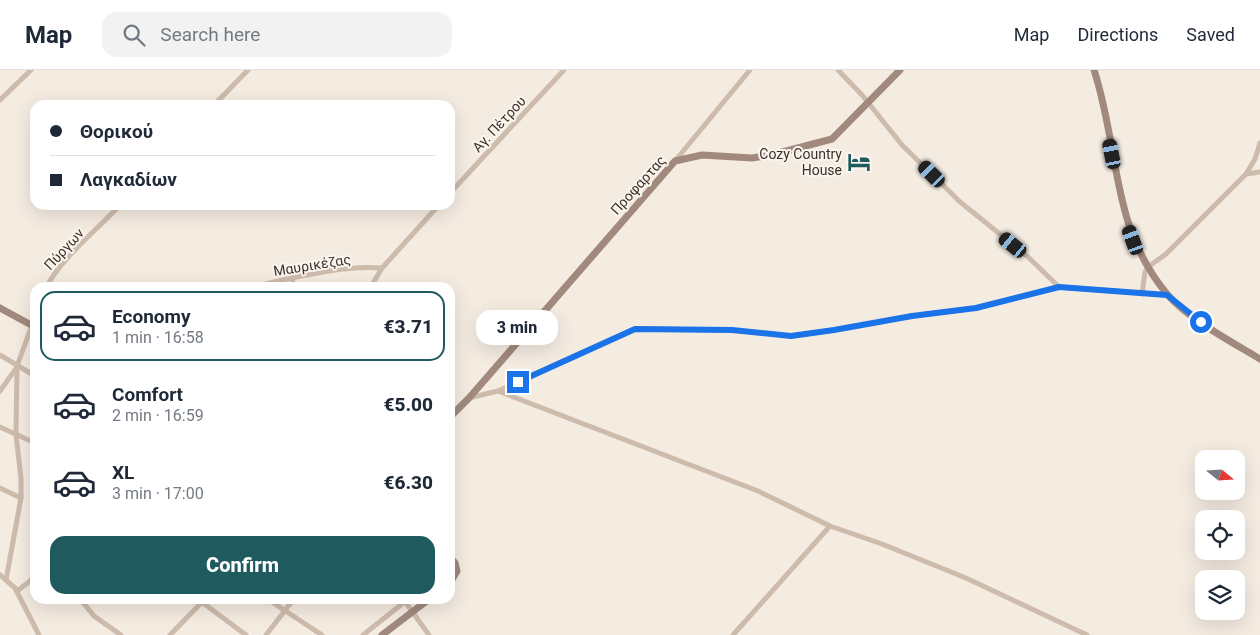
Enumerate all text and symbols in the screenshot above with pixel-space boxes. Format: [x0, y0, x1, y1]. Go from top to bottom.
search box [102, 12, 452, 57]
text: Map [25, 21, 72, 49]
icon: search [120, 21, 148, 49]
text: Search here [160, 23, 260, 46]
text: Map [1014, 24, 1049, 45]
text: Directions [1077, 24, 1158, 45]
text: Saved [1186, 24, 1235, 45]
street label: Αγ. Πέτρου [469, 93, 529, 155]
text: Θορικού [80, 120, 153, 143]
car [1101, 138, 1122, 170]
place label: Cozy Country House [759, 146, 842, 178]
hotel icon: Cozy Country House [846, 149, 872, 175]
street label: Προφαρτας [607, 152, 669, 219]
car [916, 158, 947, 190]
text: Λαγκαδίων [80, 168, 177, 191]
car [1120, 223, 1145, 257]
street label: Πύργων [41, 225, 87, 273]
car [996, 230, 1029, 260]
street label: Μαυρικέζας [272, 251, 352, 279]
icon: car [52, 304, 97, 349]
text: Economy [112, 305, 191, 328]
callout: 3 min [477, 310, 559, 344]
route start [1190, 311, 1212, 333]
text: €3.71 [384, 315, 433, 338]
text: 3 min [497, 318, 537, 337]
text: 1 min · 16:58 [112, 328, 204, 347]
route end [507, 371, 529, 393]
icon: car [52, 382, 97, 427]
text: Comfort [112, 383, 183, 406]
text: €5.00 [384, 393, 433, 416]
text: 2 min · 16:59 [112, 406, 204, 425]
north arrow [1195, 450, 1245, 500]
map controls [1195, 450, 1245, 620]
icon: car [52, 460, 97, 505]
text: XL [112, 461, 134, 484]
text: €6.30 [384, 471, 433, 494]
text: 3 min · 17:00 [112, 484, 204, 503]
button: locate [1195, 510, 1245, 560]
button: Confirm [50, 536, 435, 594]
button: layers [1195, 570, 1245, 620]

